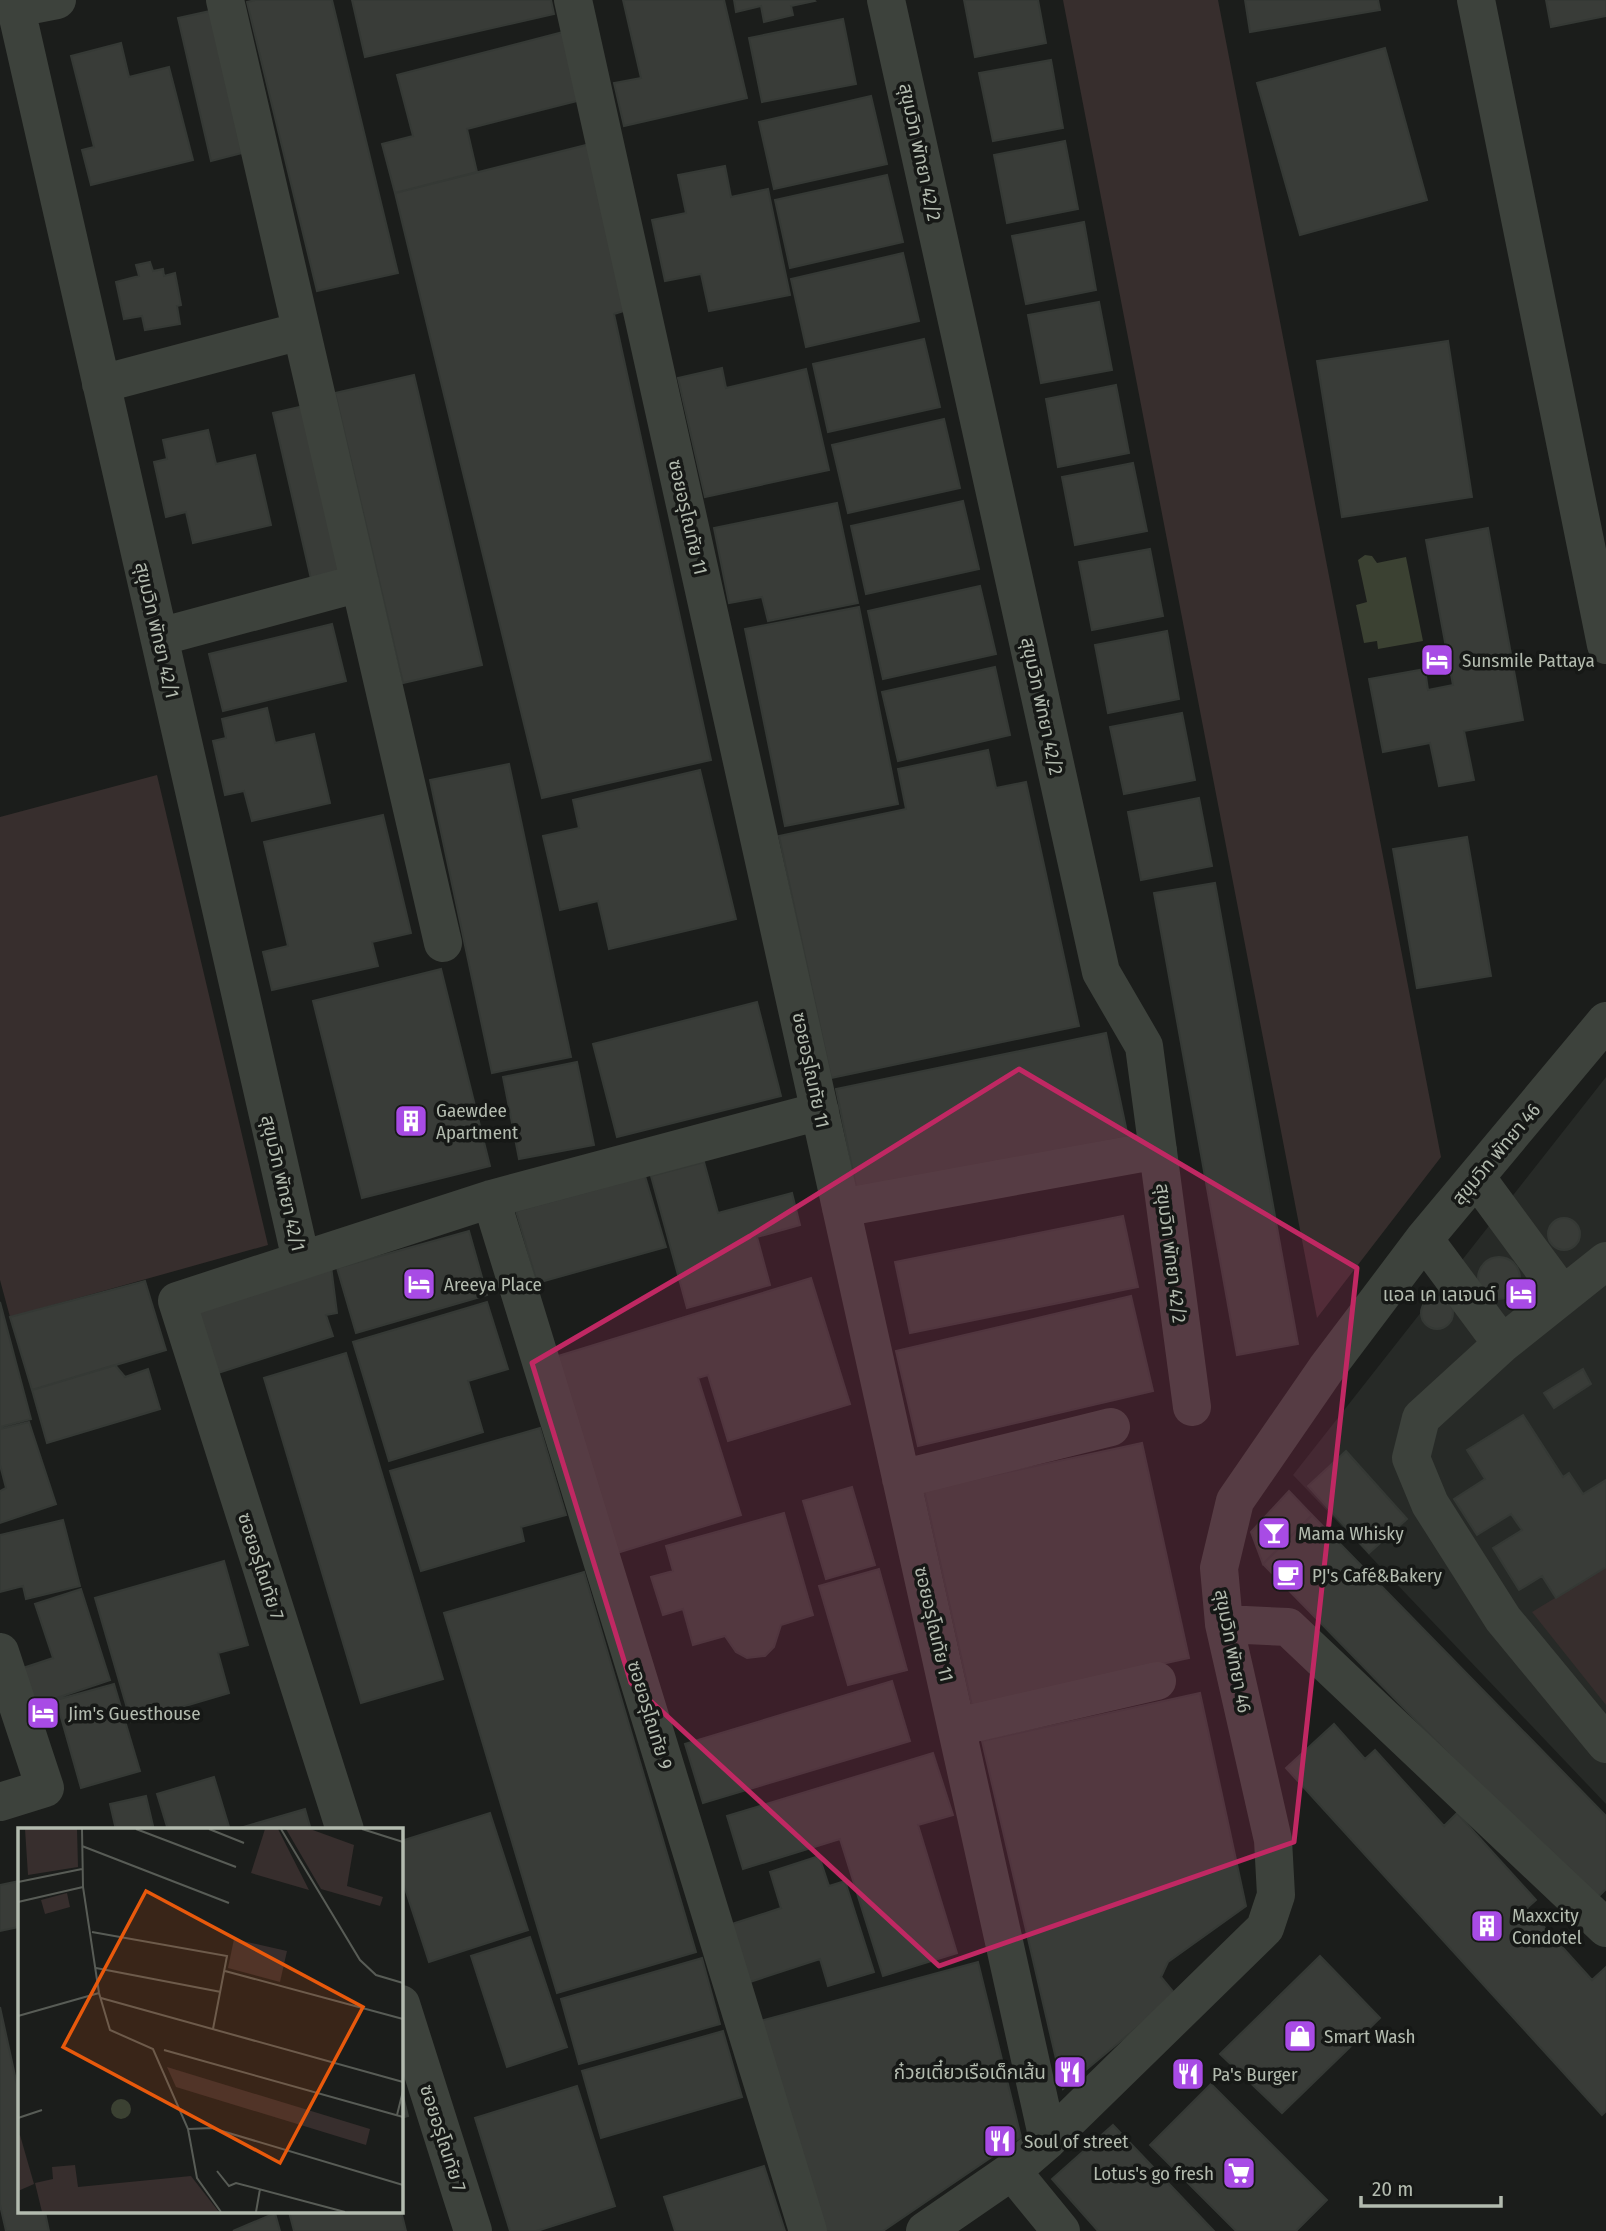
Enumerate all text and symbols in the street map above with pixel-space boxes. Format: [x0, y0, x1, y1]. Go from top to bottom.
street label: สุขุมวิท พัทยา 42/2 [894, 81, 946, 223]
street label: ซอยอรุโณทัย 11 [664, 457, 712, 577]
street label: สุขุมวิท พัทยา 42/1 [130, 560, 184, 700]
street label: สุขุมวิท พัทยา 42/2 [1016, 635, 1068, 777]
hotel icon: Sunsmile Pattaya [1418, 641, 1456, 679]
place label: Sunsmile Pattaya [1462, 649, 1595, 672]
street label: ซอยอรุโณทัย 11 [788, 1010, 834, 1130]
place label: Gaewdee Apartment [436, 1099, 519, 1144]
street label: สุขุมวิท พัทยา 46 [1447, 1099, 1545, 1209]
building icon: Gaewdee Apartment [392, 1102, 430, 1140]
street label: สุขุมวิท พัทยา 42/1 [256, 1113, 310, 1253]
street label: สุขุมวิท พัทยา 42/2 [1151, 1182, 1191, 1324]
hotel icon: Areeya Place [400, 1265, 438, 1303]
place label: Areeya Place [444, 1273, 542, 1296]
hotel icon: แอล เค เลเจนด์ [1502, 1275, 1540, 1313]
place label: แอล เค เลเจนด์ [1383, 1283, 1496, 1306]
street label: ซอยอรุโณทัย 7 [233, 1510, 289, 1623]
bar icon: Mama Whisky [1255, 1514, 1293, 1552]
place label: Mama Whisky [1298, 1522, 1404, 1545]
cafe icon: PJ's Café&Bakery [1269, 1556, 1307, 1594]
street label: ซอยอรุโณทัย 11 [910, 1564, 958, 1684]
place label: PJ's Café&Bakery [1312, 1564, 1443, 1587]
street label: สุขุมวิท พัทยา 46 [1210, 1587, 1256, 1715]
street label: ซอยอรุโณทัย 9 [623, 1658, 677, 1772]
hotel icon: Jim's Guesthouse [24, 1694, 62, 1732]
place label: Jim's Guesthouse [68, 1702, 201, 1725]
inset map [18, 1828, 402, 2214]
place label: Maxxcity Condotel [1512, 1904, 1582, 1949]
building icon: Maxxcity Condotel [1468, 1907, 1506, 1945]
shop icon: Smart Wash [1281, 2017, 1319, 2055]
place label: Smart Wash [1324, 2025, 1416, 2048]
restaurant icon: ก๋วยเตี๋ยวเรือเด็กเส้น [1051, 2053, 1089, 2091]
restaurant icon: Pa's Burger [1169, 2055, 1207, 2093]
place label: ก๋วยเตี๋ยวเรือเด็กเส้น [894, 2059, 1046, 2084]
place label: Pa's Burger [1212, 2063, 1298, 2086]
street label: ซอยอรุโณทัย 7 [415, 2082, 471, 2195]
restaurant icon: Soul of street [981, 2122, 1019, 2160]
place label: Soul of street [1024, 2130, 1129, 2153]
supermarket icon: Lotus's go fresh [1220, 2154, 1258, 2192]
place label: Lotus's go fresh [1093, 2162, 1214, 2185]
scale bar [1361, 2164, 1501, 2208]
text: 20 m [1372, 2176, 1413, 2202]

